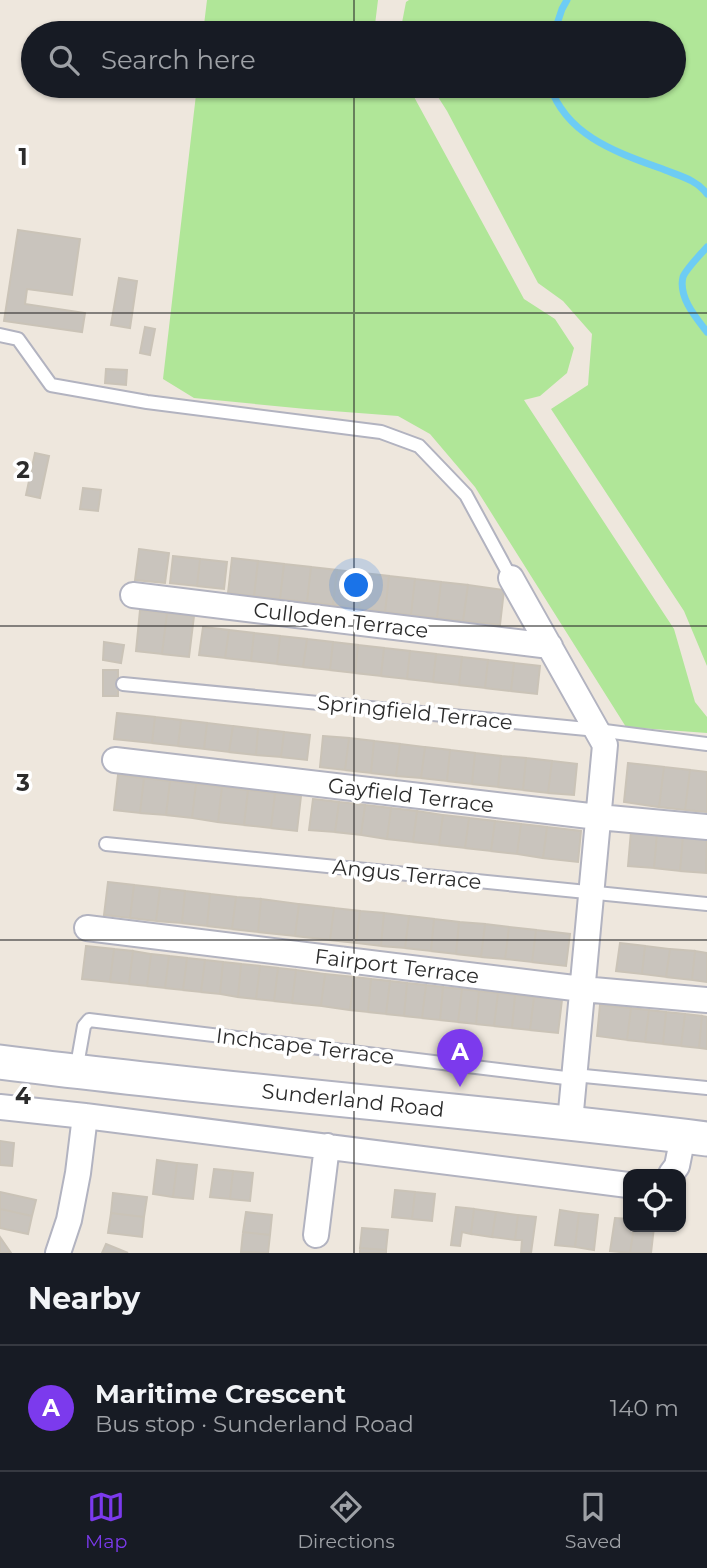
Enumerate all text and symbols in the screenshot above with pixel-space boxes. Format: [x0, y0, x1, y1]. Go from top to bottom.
search box [21, 21, 686, 98]
icon: search [45, 41, 83, 79]
text: Search here [101, 44, 256, 76]
text: 1 [18, 143, 28, 171]
text: 2 [16, 456, 30, 484]
your location [339, 568, 373, 602]
street label: Culloden Terrace [252, 597, 430, 643]
street label: Springfield Terrace [316, 689, 514, 735]
text: 3 [15, 769, 30, 797]
street label: Gayfield Terrace [327, 772, 495, 818]
street label: Angus Terrace [331, 854, 483, 894]
street label: Fairport Terrace [313, 944, 481, 988]
street label: Inchcape Terrace [215, 1023, 395, 1069]
pin: A [437, 1029, 483, 1087]
street label: Sunderland Road [261, 1078, 445, 1122]
text: 4 [15, 1082, 31, 1110]
map controls [623, 1169, 686, 1232]
button: locate [623, 1169, 686, 1232]
text: Nearby [28, 1280, 140, 1317]
text: Maritime Crescent [95, 1378, 346, 1410]
text: A [42, 1394, 60, 1422]
text: 140 m [610, 1394, 679, 1422]
text: Bus stop · Sunderland Road [95, 1410, 414, 1438]
tab: Map [85, 1488, 127, 1553]
tab: Directions [297, 1488, 395, 1553]
tab: Saved [565, 1488, 622, 1553]

